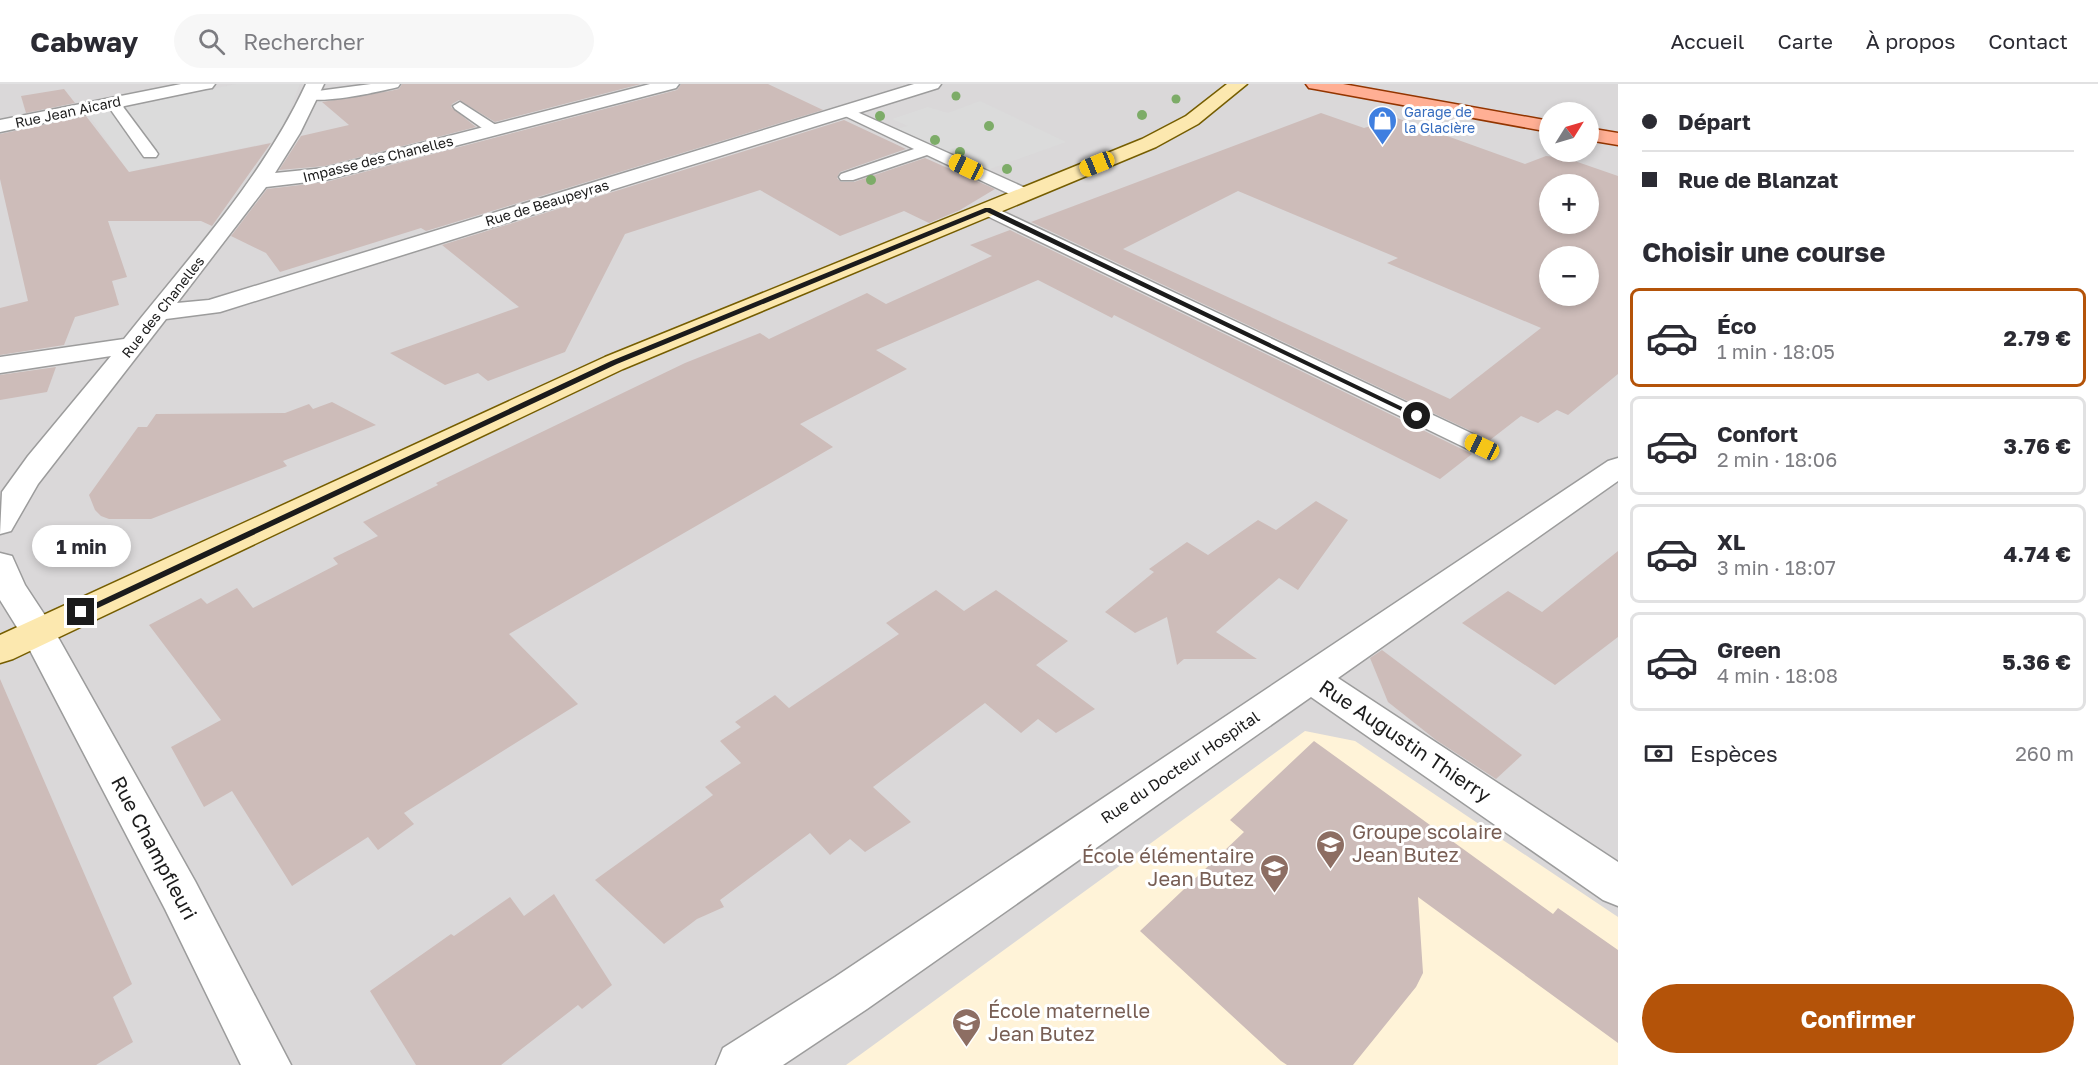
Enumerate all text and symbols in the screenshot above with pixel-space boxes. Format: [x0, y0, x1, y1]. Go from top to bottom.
search box [174, 14, 594, 68]
text: Cabway [30, 25, 138, 58]
icon: search [195, 25, 228, 58]
text: Rechercher [243, 28, 364, 55]
text: Accueil [1671, 28, 1744, 54]
text: Carte [1777, 28, 1833, 54]
text: À propos [1866, 28, 1955, 54]
text: Contact [1988, 28, 2068, 54]
street label: Rue Jean Aicard [13, 92, 122, 131]
north arrow [1539, 102, 1599, 162]
map controls [1539, 102, 1599, 306]
place label: Garage de la Glacière [1404, 103, 1475, 136]
shop icon: Garage de la Glacière [1367, 104, 1399, 146]
text: Départ [1678, 108, 1751, 135]
street label: Impasse des Chanelles [301, 132, 455, 185]
car [1077, 149, 1117, 179]
car [946, 151, 986, 183]
text: Rue de Blanzat [1678, 166, 1838, 193]
button: + [1539, 174, 1599, 234]
street label: Rue de Beaupeyras [483, 176, 611, 229]
text: Choisir une course [1642, 236, 1885, 268]
button: − [1539, 246, 1599, 306]
street label: Rue des Chanelles [118, 253, 208, 361]
icon: car [1645, 311, 1699, 365]
text: Éco [1717, 312, 1756, 339]
text: 2.79 € [2004, 324, 2071, 351]
text: 1 min · 18:05 [1717, 339, 1835, 363]
route start [1403, 402, 1430, 429]
icon: car [1645, 419, 1699, 473]
text: Confort [1717, 420, 1798, 447]
car [1462, 431, 1502, 463]
text: 3.76 € [2004, 432, 2071, 459]
text: 2 min · 18:06 [1717, 447, 1837, 471]
callout: 1 min [32, 525, 130, 567]
icon: car [1645, 527, 1699, 581]
text: XL [1717, 528, 1745, 555]
text: 1 min [56, 534, 107, 558]
text: 4.74 € [2003, 540, 2071, 567]
text: 3 min · 18:07 [1717, 555, 1836, 579]
route end [67, 598, 94, 625]
icon: car [1645, 635, 1699, 689]
text: Green [1717, 636, 1781, 663]
text: 5.36 € [2002, 648, 2071, 675]
text: 4 min · 18:08 [1717, 663, 1838, 687]
street label: Rue Augustin Thierry [1315, 674, 1496, 807]
street label: Rue du Docteur Hospital [1097, 706, 1263, 828]
icon: cash [1642, 737, 1675, 770]
text: Espèces [1690, 740, 1778, 767]
text: 260 m [2015, 741, 2074, 765]
street label: Rue Champfleuri [107, 772, 203, 923]
place label: Groupe scolaire Jean Butez [1352, 819, 1502, 866]
school or university icon: Groupe scolaire Jean Butez [1315, 828, 1347, 870]
place label: École élémentaire Jean Butez [1082, 843, 1254, 890]
school or university icon: École élémentaire Jean Butez [1259, 852, 1291, 894]
button: Confirmer [1642, 984, 2074, 1053]
place label: École maternelle Jean Butez [988, 998, 1150, 1045]
school or university icon: École maternelle Jean Butez [951, 1006, 983, 1048]

